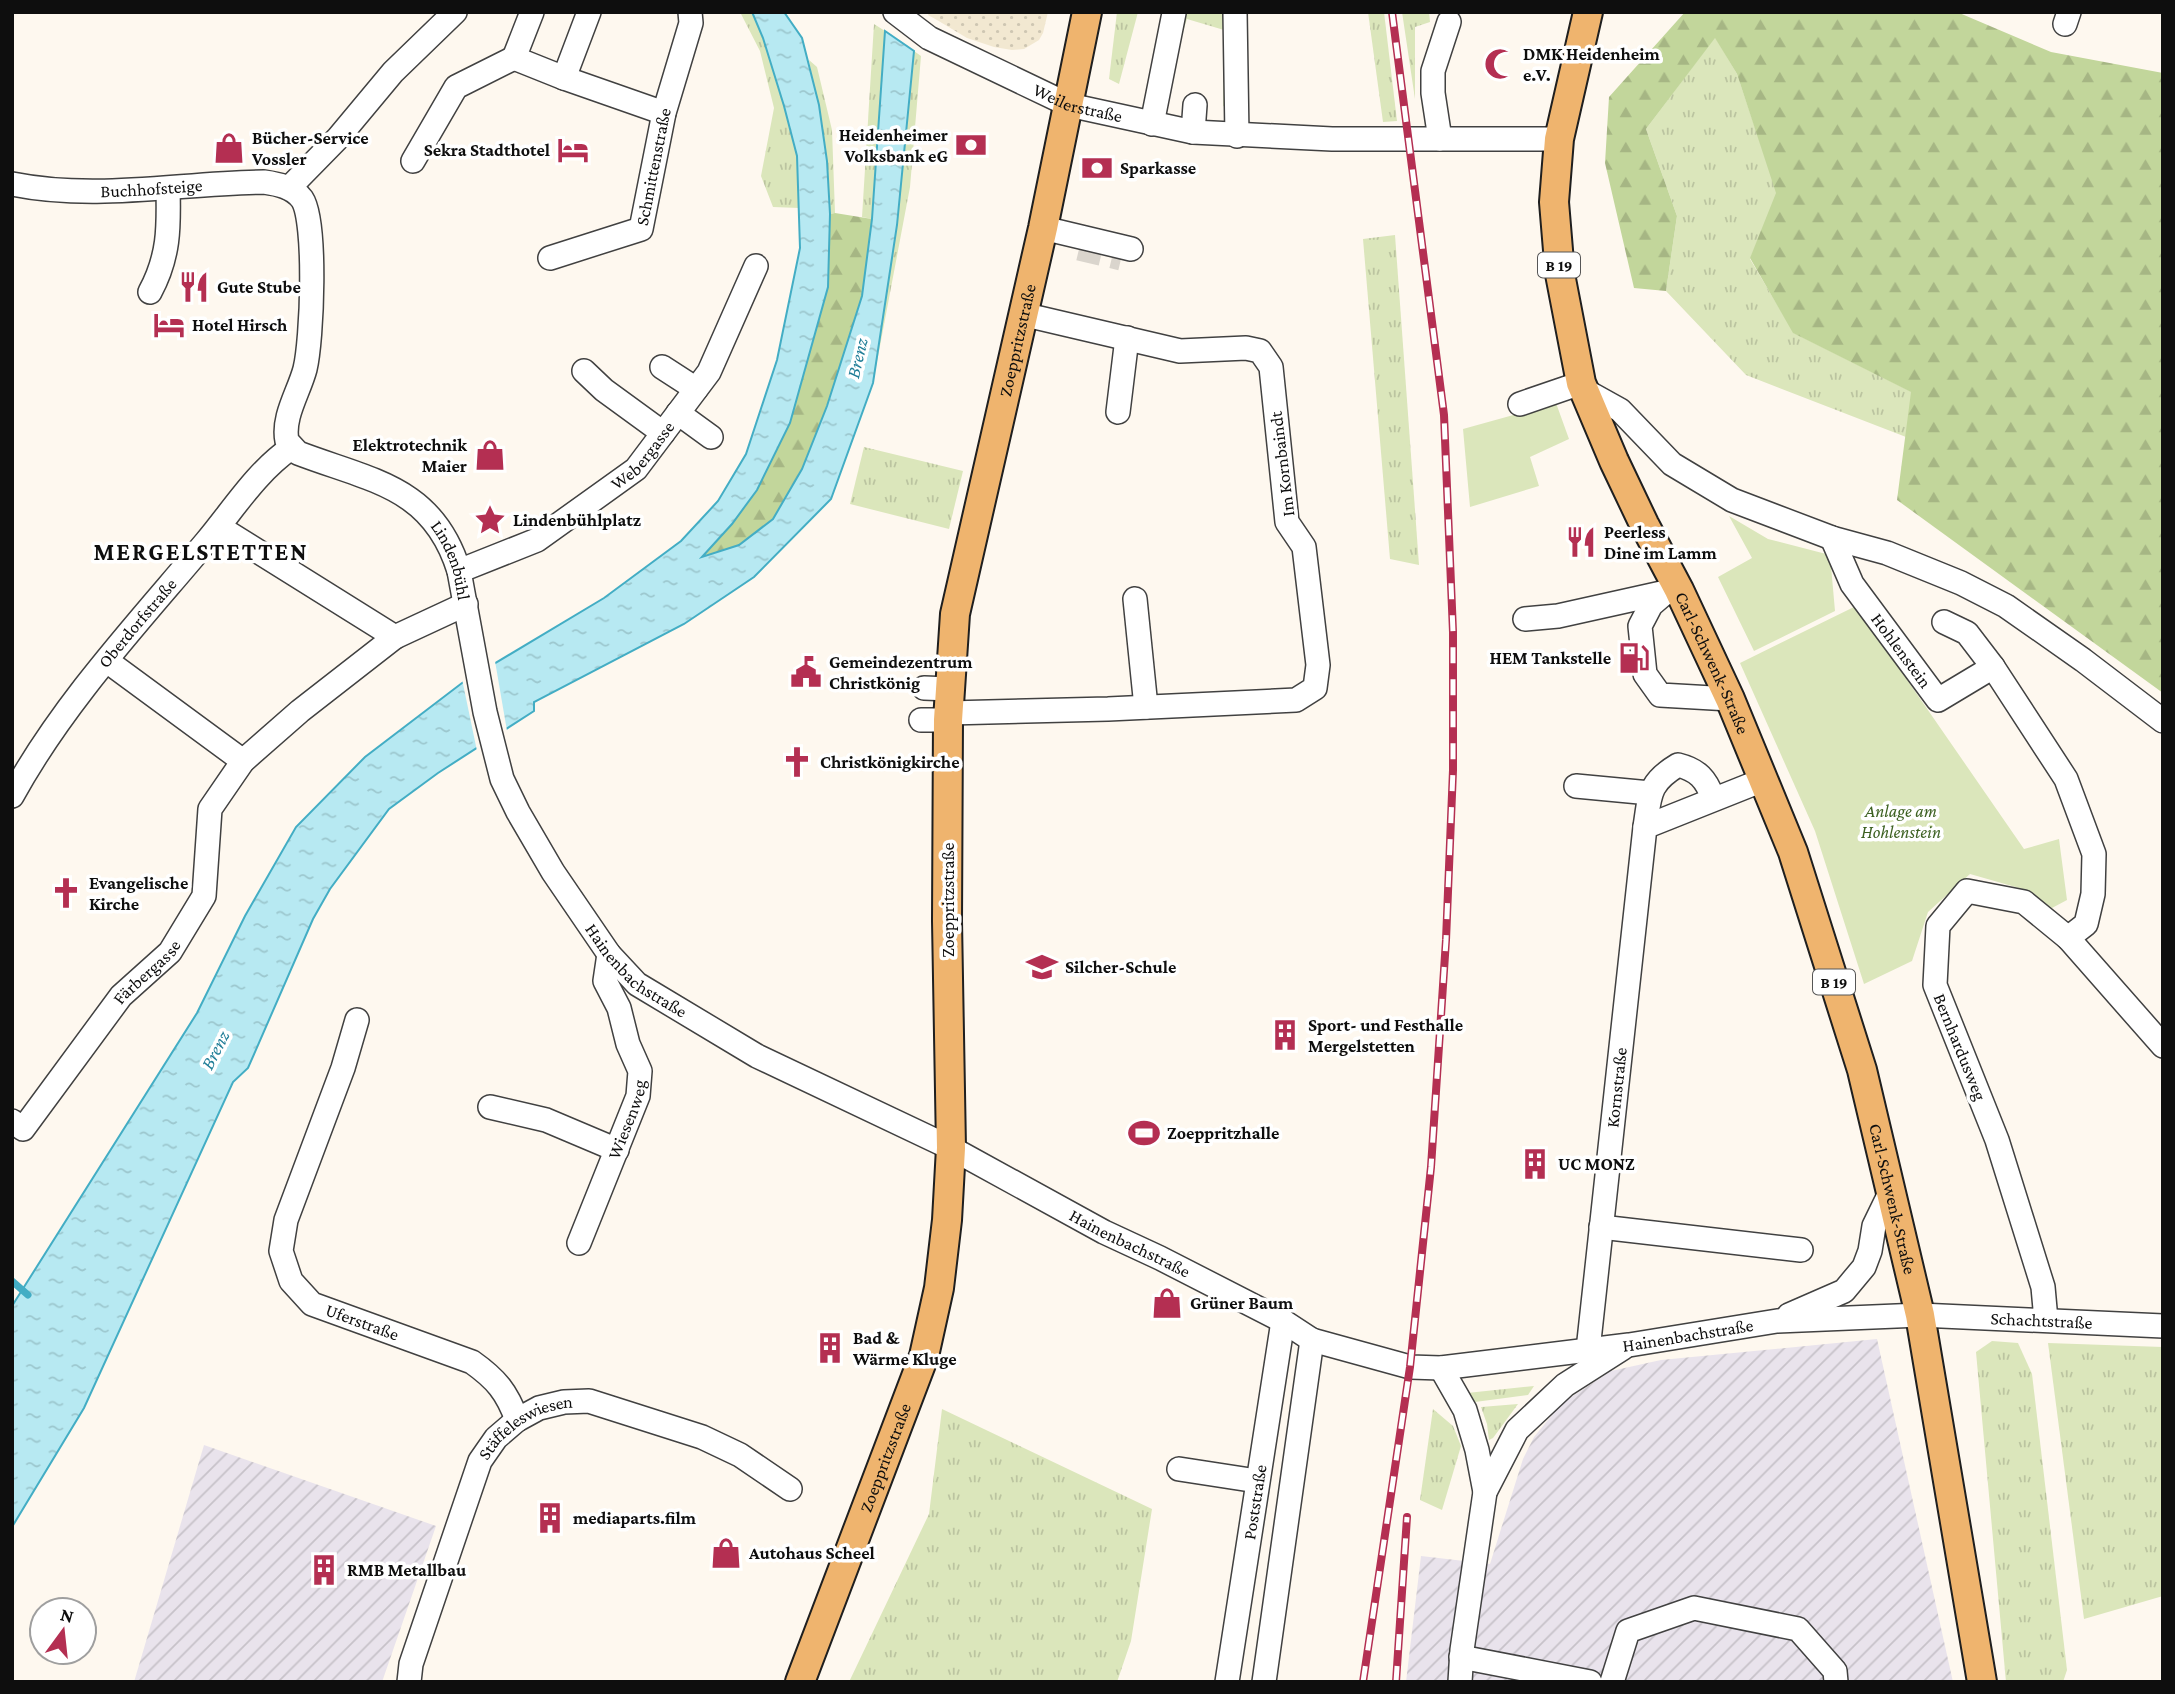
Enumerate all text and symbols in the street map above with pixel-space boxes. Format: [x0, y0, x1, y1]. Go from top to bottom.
place label: DMK Heidenheim e.V. [1523, 44, 1660, 85]
mosque icon: DMK Heidenheim e.V. [1483, 47, 1517, 81]
street label: Weilerstraße [1030, 79, 1124, 126]
street label: Schmittenstraße [632, 105, 675, 227]
place label: Heidenheimer Volksbank eG [839, 125, 948, 166]
place label: Bücher-Service Vossler [251, 128, 369, 169]
bank icon: Heidenheimer Volksbank eG [954, 128, 988, 162]
shop icon: Bücher-Service Vossler [212, 131, 246, 165]
hotel icon: Sekra Stadthotel [556, 133, 590, 167]
place label: Sekra Stadthotel [424, 140, 550, 160]
bank icon: Sparkasse [1080, 151, 1114, 185]
place label: Sparkasse [1120, 158, 1196, 178]
street label: Buchhofsteige [100, 175, 203, 201]
road number: B 19 [1538, 252, 1580, 278]
restaurant icon: Gute Stube [177, 270, 211, 304]
place label: Gute Stube [217, 277, 301, 297]
street label: Zoeppritzstraße [995, 282, 1040, 399]
hotel icon: Hotel Hirsch [152, 308, 186, 342]
place label: Hotel Hirsch [192, 315, 288, 335]
water label: Brenz [842, 335, 872, 380]
street label: Im Kornbaindt [1266, 409, 1298, 518]
street label: Webergasse [607, 417, 678, 494]
place label: Elektrotechnik Maier [353, 435, 467, 476]
shop icon: Elektrotechnik Maier [473, 438, 507, 472]
place icon: Lindenbühlplatz [473, 503, 507, 537]
place label: Lindenbühlplatz [513, 510, 641, 530]
street label: Lindenbühl [427, 517, 474, 602]
place label: Peerless Dine im Lamm [1604, 522, 1717, 563]
restaurant icon: Peerless Dine im Lamm [1564, 525, 1598, 559]
district label: MERGELSTETTEN [93, 538, 309, 565]
street label: Oberdorfstraße [94, 574, 181, 672]
street label: Carl-Schwenk-Straße [1671, 588, 1753, 737]
street label: Hohlenstein [1867, 609, 1936, 692]
fuel station icon: HEM Tankstelle [1617, 641, 1651, 675]
place label: HEM Tankstelle [1490, 648, 1611, 668]
place label: Gemeindezentrum Christkönig [829, 652, 973, 693]
public building icon: Gemeindezentrum Christkönig [789, 655, 823, 689]
church icon: Christkönigkirche [780, 745, 814, 779]
place label: Christkönigkirche [820, 752, 960, 772]
park label: Anlage am Hohlenstein [1861, 801, 1941, 842]
street label: Zoeppritzstraße [938, 842, 958, 958]
place label: Evangelische Kirche [89, 873, 188, 914]
church icon: Evangelische Kirche [49, 876, 83, 910]
street label: Hainenbachstraße [581, 920, 691, 1022]
street label: Färbergasse [108, 936, 185, 1008]
school or university icon: Silcher-Schule [1025, 950, 1059, 984]
place label: Silcher-Schule [1065, 957, 1176, 977]
road number: B 19 [1813, 970, 1855, 994]
street label: Bernhardusweg [1929, 991, 1991, 1104]
place label: Sport- und Festhalle Mergelstetten [1308, 1015, 1463, 1056]
building icon: Sport- und Festhalle Mergelstetten [1268, 1018, 1302, 1052]
water label: Brenz [196, 1026, 234, 1073]
street label: Kornstraße [1602, 1046, 1631, 1129]
street label: Wiesenweg [604, 1079, 649, 1162]
sports icon: Zoeppritzhalle [1127, 1116, 1161, 1150]
street label: Carl-Schwenk-Straße [1865, 1122, 1920, 1277]
place label: Zoeppritzhalle [1167, 1123, 1279, 1143]
building icon: UC MONZ [1518, 1147, 1552, 1181]
place label: UC MONZ [1558, 1154, 1635, 1174]
street label: Hainenbachstraße [1066, 1205, 1194, 1282]
shop icon: Grüner Baum [1150, 1286, 1184, 1320]
place label: Grüner Baum [1190, 1293, 1294, 1313]
street label: Uferstraße [323, 1300, 402, 1345]
street label: Schachtstraße [1990, 1308, 2093, 1333]
street label: Hainenbachstraße [1621, 1315, 1755, 1356]
place label: Bad & Wärme Kluge [852, 1328, 957, 1369]
building icon: Bad & Wärme Kluge [813, 1331, 847, 1365]
street label: Stäffeleswiesen [474, 1392, 573, 1464]
street label: Zoeppritzstraße [856, 1400, 915, 1515]
street label: Poststraße [1239, 1463, 1271, 1541]
building icon: mediaparts.film [533, 1501, 567, 1535]
place label: mediaparts.film [573, 1508, 697, 1528]
shop icon: Autohaus Scheel [709, 1536, 743, 1570]
place label: Autohaus Scheel [748, 1543, 875, 1563]
building icon: RMB Metallbau [307, 1553, 341, 1587]
place label: RMB Metallbau [347, 1560, 467, 1580]
north arrow [28, 1596, 98, 1666]
text: N [58, 1603, 76, 1627]

